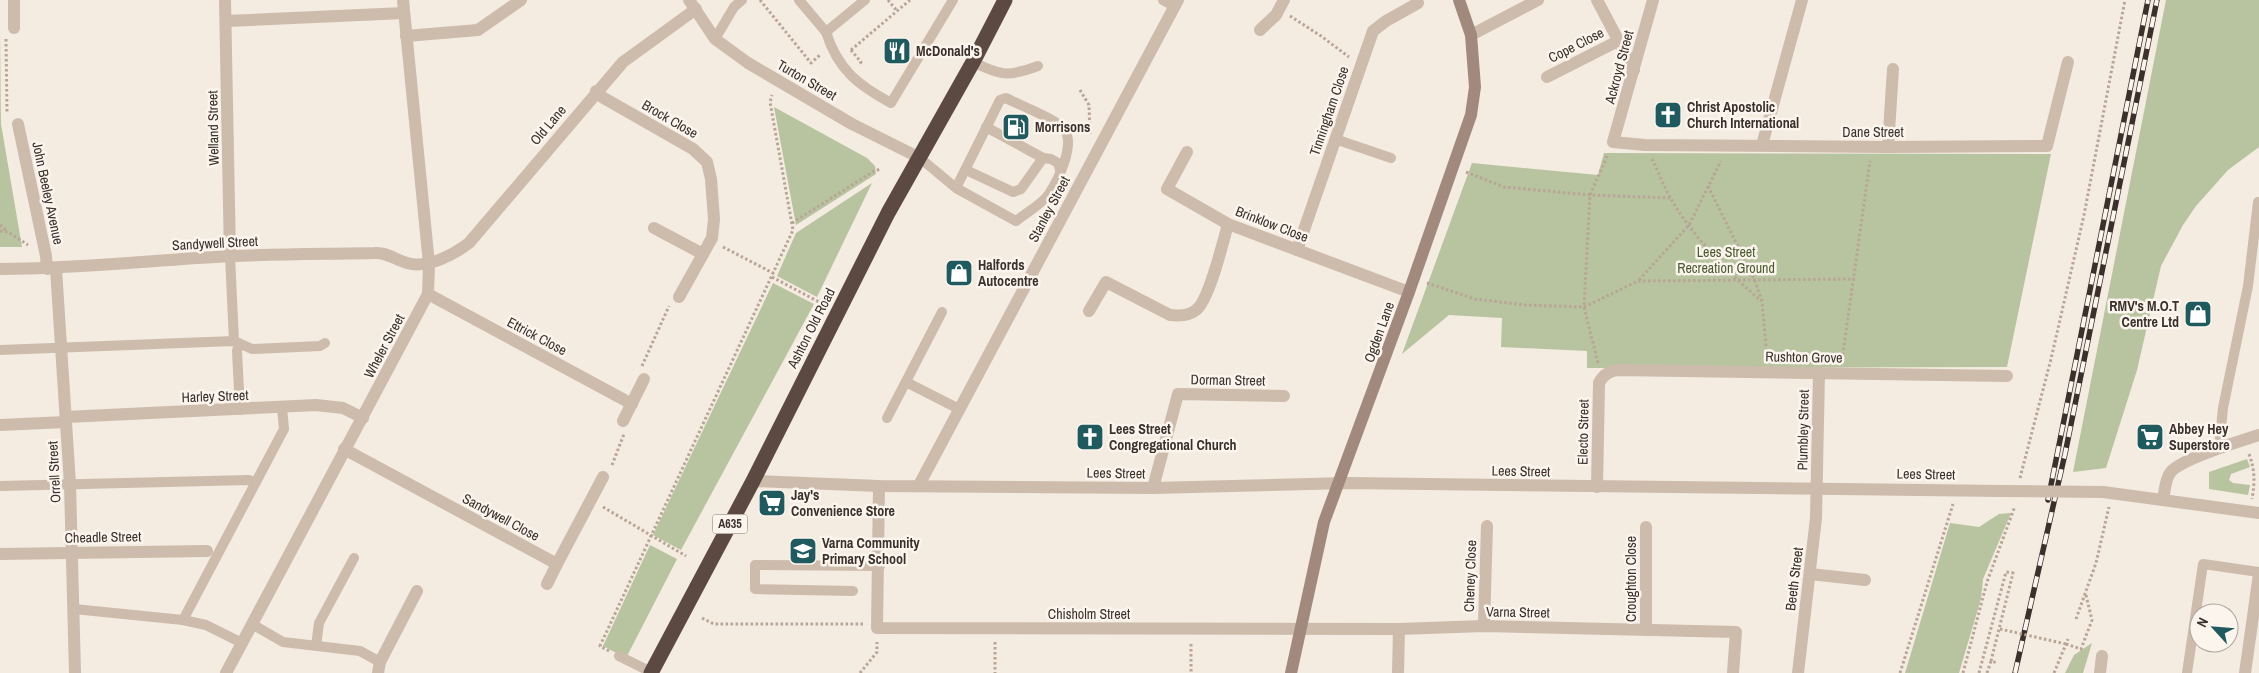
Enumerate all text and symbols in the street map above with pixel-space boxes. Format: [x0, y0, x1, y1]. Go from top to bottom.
street label: Cope Close [1545, 23, 1607, 67]
street label: Ackroyd Street [1600, 28, 1637, 107]
restaurant icon: McDonald's [882, 36, 912, 66]
place label: McDonald's [916, 42, 980, 60]
street label: Turton Street [774, 56, 840, 104]
street label: Tinningham Close [1305, 64, 1353, 158]
street label: Welland Street [203, 90, 223, 166]
street label: Brock Close [639, 96, 701, 142]
place label: Christ Apostolic Church International [1687, 98, 1799, 132]
church icon: Christ Apostolic Church International [1653, 100, 1683, 130]
street label: Old Lane [526, 101, 570, 149]
fuel station icon: Morrisons [1001, 112, 1031, 142]
place label: Morrisons [1035, 118, 1091, 136]
street label: Dane Street [1842, 123, 1904, 141]
street label: John Beeley Avenue [28, 140, 68, 246]
street label: Stanley Street [1024, 173, 1074, 245]
street label: Brinklow Close [1233, 202, 1311, 246]
street label: Sandywell Street [172, 232, 258, 254]
park label: Lees Street Recreation Ground [1677, 243, 1775, 277]
place label: Halfords Autocentre [978, 256, 1039, 290]
shop icon: Halfords Autocentre [944, 258, 974, 288]
street label: Ashton Old Road [783, 285, 839, 372]
place label: RMV's M.O.T Centre Ltd [2109, 297, 2179, 331]
street label: Ogden Lane [1360, 299, 1398, 365]
shop icon: RMV's M.O.T Centre Ltd [2183, 299, 2213, 329]
street label: Wheler Street [360, 311, 408, 381]
street label: Ettrick Close [504, 313, 570, 359]
street label: Rushton Grove [1765, 347, 1843, 367]
street label: Dorman Street [1191, 370, 1265, 390]
street label: Harley Street [181, 386, 249, 406]
street label: Plumbley Street [1793, 389, 1813, 471]
street label: Electo Street [1573, 399, 1593, 465]
place label: Lees Street Congregational Church [1109, 420, 1237, 454]
place label: Abbey Hey Superstore [2169, 420, 2230, 454]
church icon: Lees Street Congregational Church [1075, 422, 1105, 452]
supermarket icon: Abbey Hey Superstore [2135, 422, 2165, 452]
street label: Orrell Street [43, 441, 65, 503]
street label: Lees Street [1491, 461, 1551, 481]
street label: Lees Street [1086, 463, 1146, 483]
street label: Lees Street [1896, 464, 1956, 484]
place label: Jay's Convenience Store [791, 486, 895, 520]
supermarket icon: Jay's Convenience Store [757, 488, 787, 518]
street label: Sandywell Close [459, 489, 543, 545]
road number: A635 [712, 514, 748, 534]
street label: Cheadle Street [65, 527, 141, 547]
place label: Varna Community Primary School [822, 534, 920, 568]
school or university icon: Varna Community Primary School [788, 536, 818, 566]
street label: Croughton Close [1622, 536, 1640, 622]
street label: Cheney Close [1460, 540, 1480, 612]
street label: Beeth Street [1781, 546, 1807, 612]
street label: Varna Street [1486, 602, 1550, 622]
north arrow [2189, 603, 2239, 653]
street label: Chisholm Street [1048, 605, 1130, 623]
text: N [2192, 615, 2212, 630]

